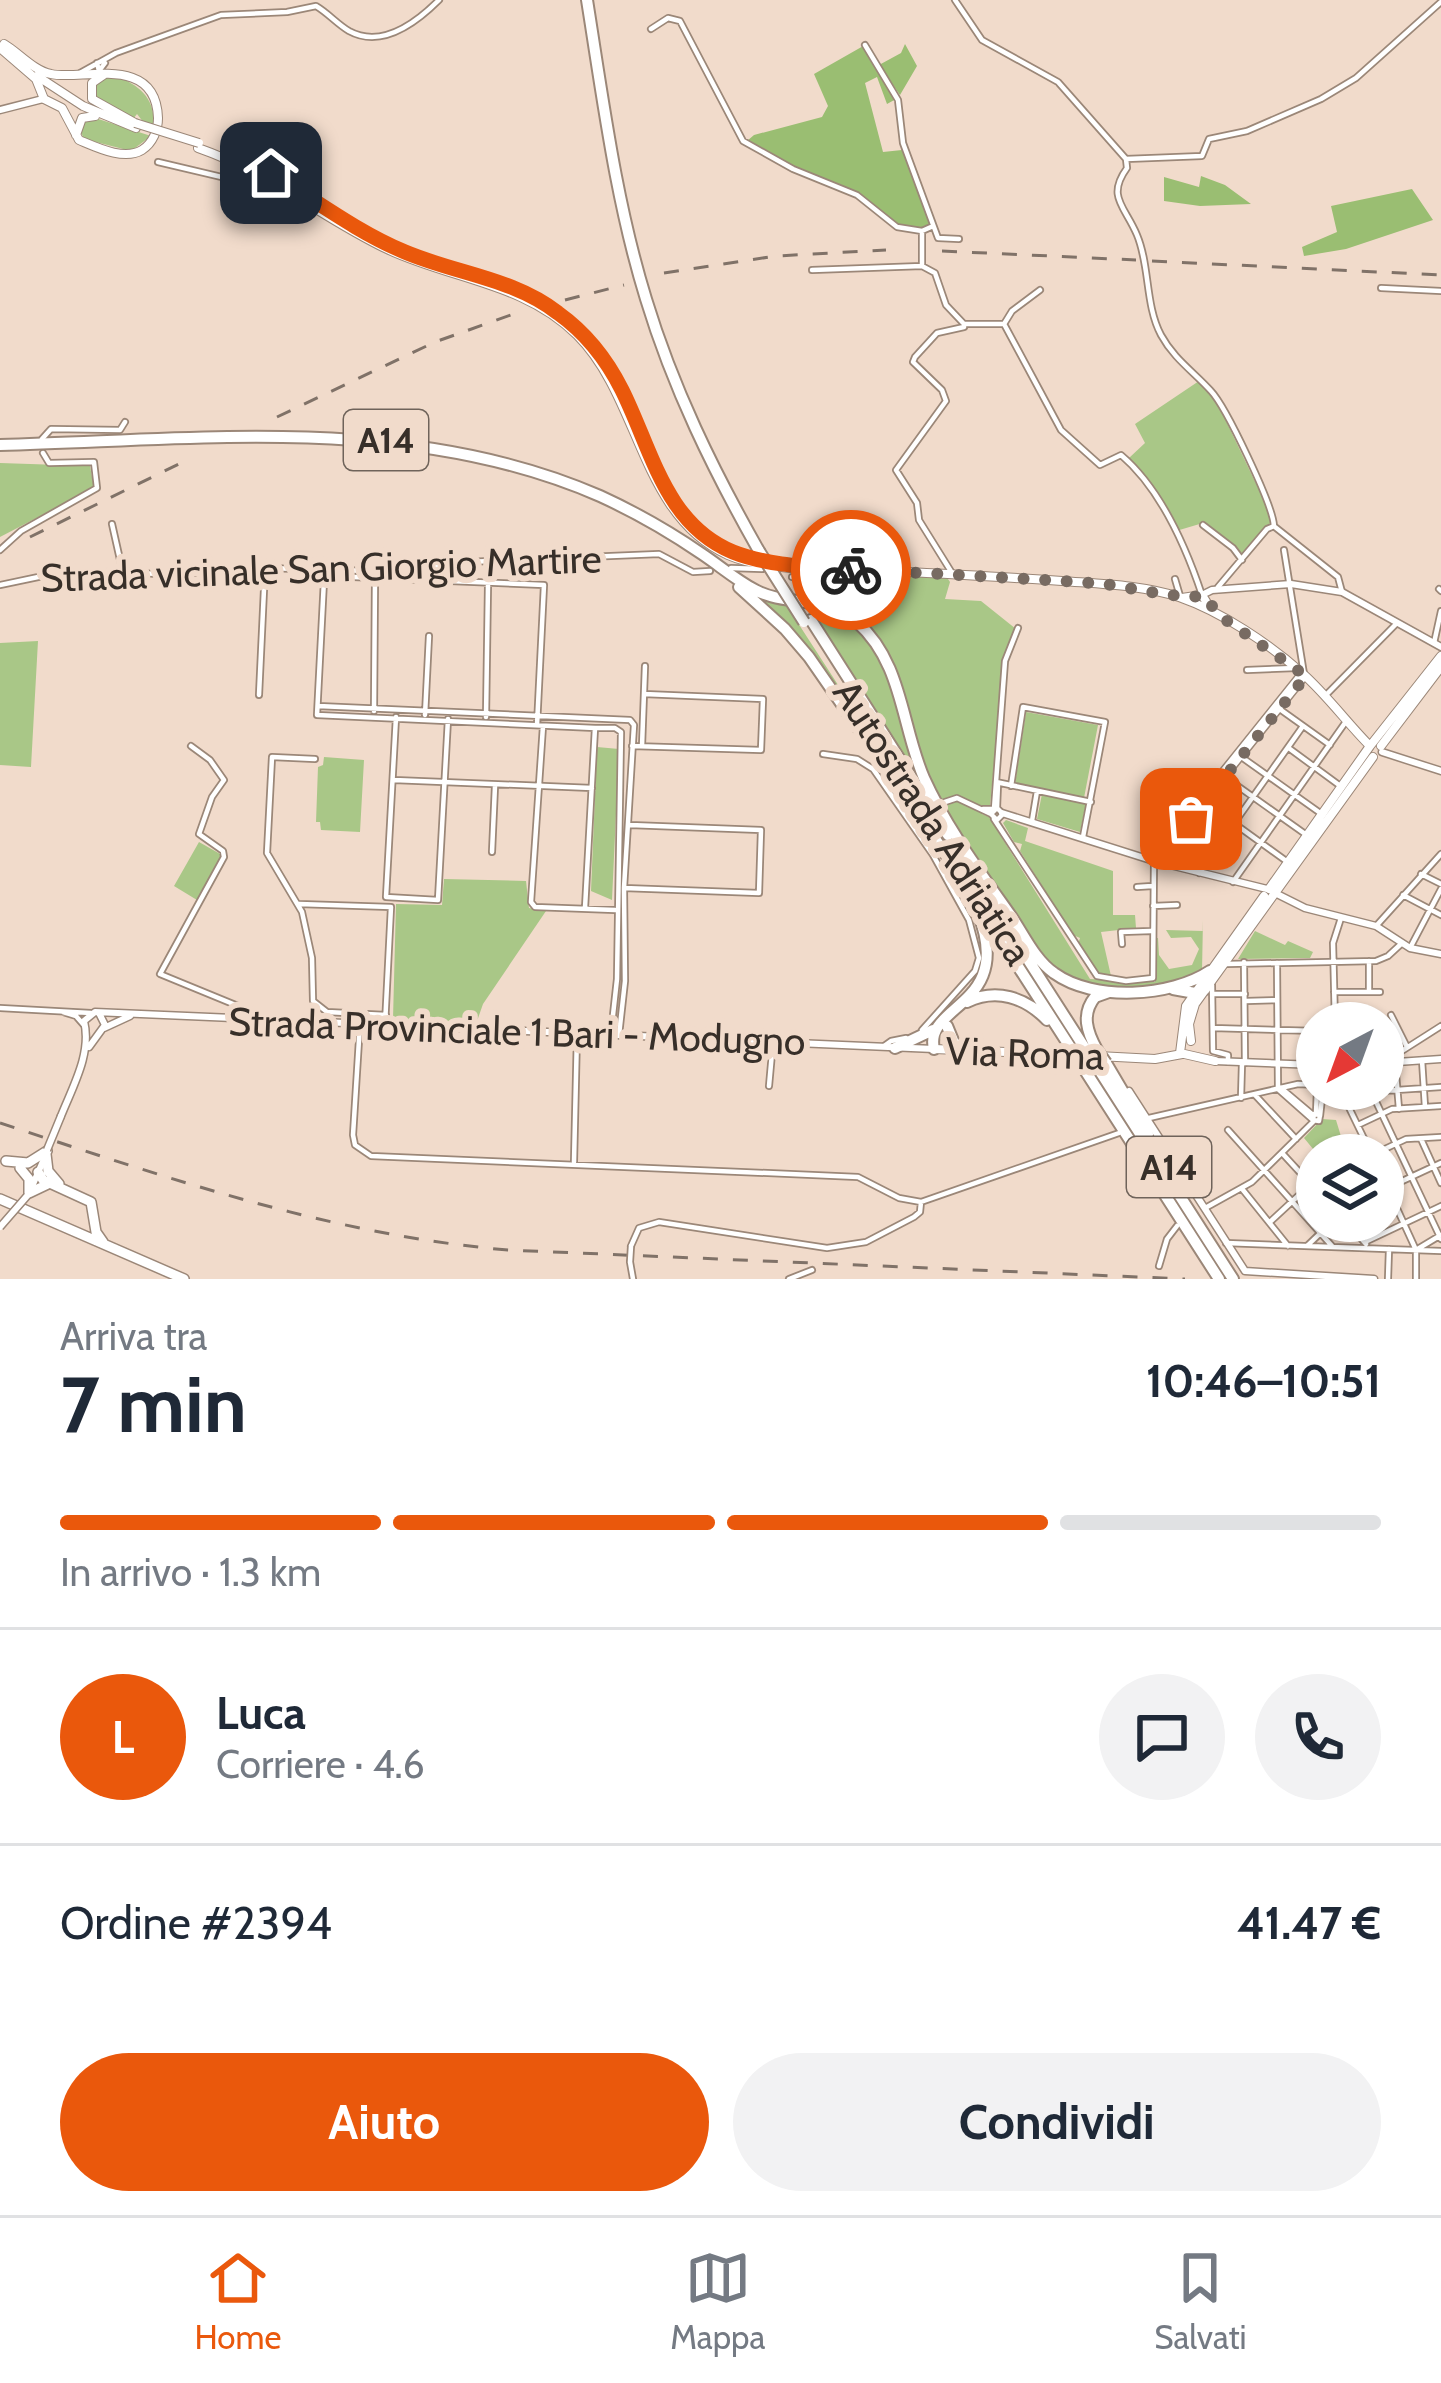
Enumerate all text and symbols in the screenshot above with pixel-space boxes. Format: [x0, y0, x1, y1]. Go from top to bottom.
pin [220, 122, 322, 224]
icon: home [238, 140, 304, 206]
road number: A14 [344, 410, 428, 470]
courier [791, 510, 911, 630]
street label: Strada vicinale San Giorgio Martire [40, 534, 602, 602]
icon: bike [818, 537, 884, 603]
street label: Autostrada Adriatica [823, 671, 1043, 974]
pin [1140, 768, 1242, 870]
icon: bag [1158, 786, 1224, 852]
street label: Strada Provinciale 1 Bari - Modugno [228, 997, 806, 1065]
north arrow [1296, 1002, 1404, 1110]
map controls [1296, 1002, 1404, 1242]
street label: Via Roma [945, 1026, 1105, 1080]
button: layers [1296, 1134, 1404, 1242]
road number: A14 [1127, 1137, 1211, 1197]
text: Arriva tra [60, 1312, 207, 1360]
text: 10:46–10:51 [1146, 1354, 1381, 1408]
text: 7 min [60, 1357, 247, 1452]
text: In arrivo · 1.3 km [60, 1548, 321, 1596]
button: chat [1099, 1674, 1225, 1800]
button: phone [1255, 1674, 1381, 1800]
text: Luca [216, 1686, 306, 1740]
text: L [112, 1710, 134, 1764]
text: Corriere · 4.6 [216, 1740, 425, 1788]
text: Ordine #2394 [60, 1896, 332, 1950]
text: 41.47 € [1237, 1896, 1381, 1950]
button: Aiuto [60, 2053, 709, 2191]
button: Condividi [733, 2053, 1381, 2191]
tab: Home [194, 2245, 281, 2357]
tab: Mappa [670, 2245, 765, 2357]
tab: Salvati [1154, 2245, 1247, 2357]

